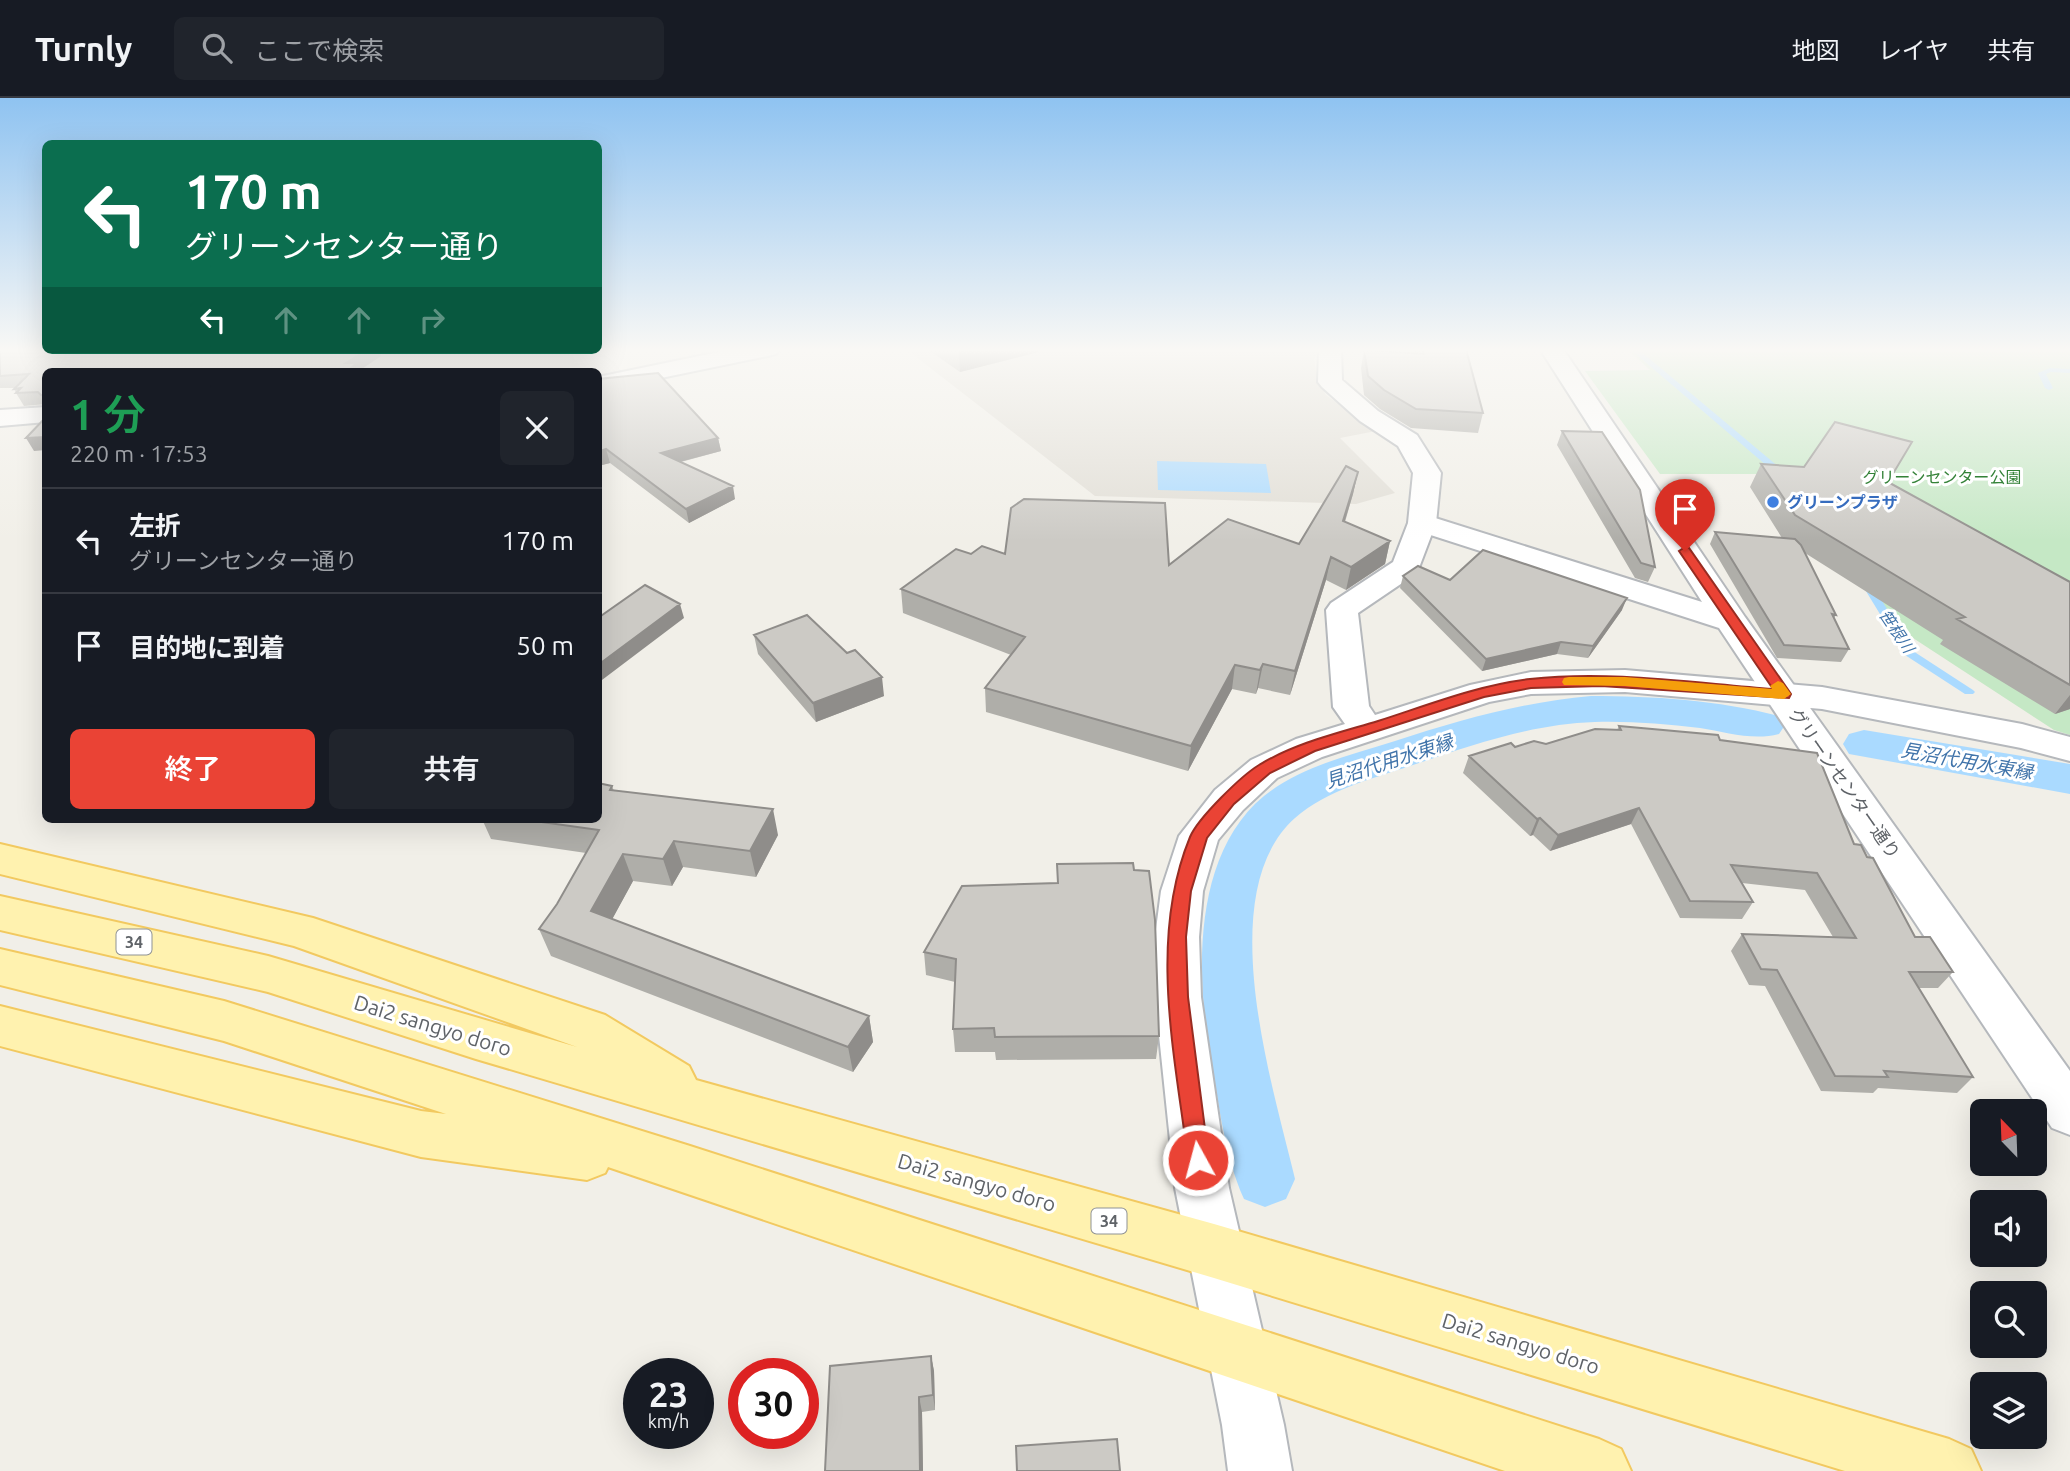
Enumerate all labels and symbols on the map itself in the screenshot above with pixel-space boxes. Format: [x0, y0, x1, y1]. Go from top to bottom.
park label: グリーンセンター公園 [1862, 468, 2022, 486]
pin [1655, 479, 1715, 551]
place label: グリーンプラザ [1787, 493, 1898, 511]
marker: グリーンプラザ [1765, 494, 1781, 510]
water label: 笹根川 [1876, 606, 1919, 658]
street label: グリーンセンター通り [1785, 704, 1905, 862]
water label: 見沼代用水東縁 [1322, 729, 1458, 792]
water label: 見沼代用水東縁 [1900, 739, 2036, 784]
road number: 34 [116, 930, 152, 954]
street label: Dai2 sangyo doro [351, 990, 515, 1060]
north arrow [1970, 1099, 2048, 1176]
position arrow [1161, 1123, 1235, 1197]
street label: Dai2 sangyo doro [895, 1148, 1059, 1216]
road number: 34 [1092, 1208, 1126, 1233]
street label: Dai2 sangyo doro [1439, 1308, 1603, 1378]
speed limit sign: 30 [728, 1358, 819, 1449]

